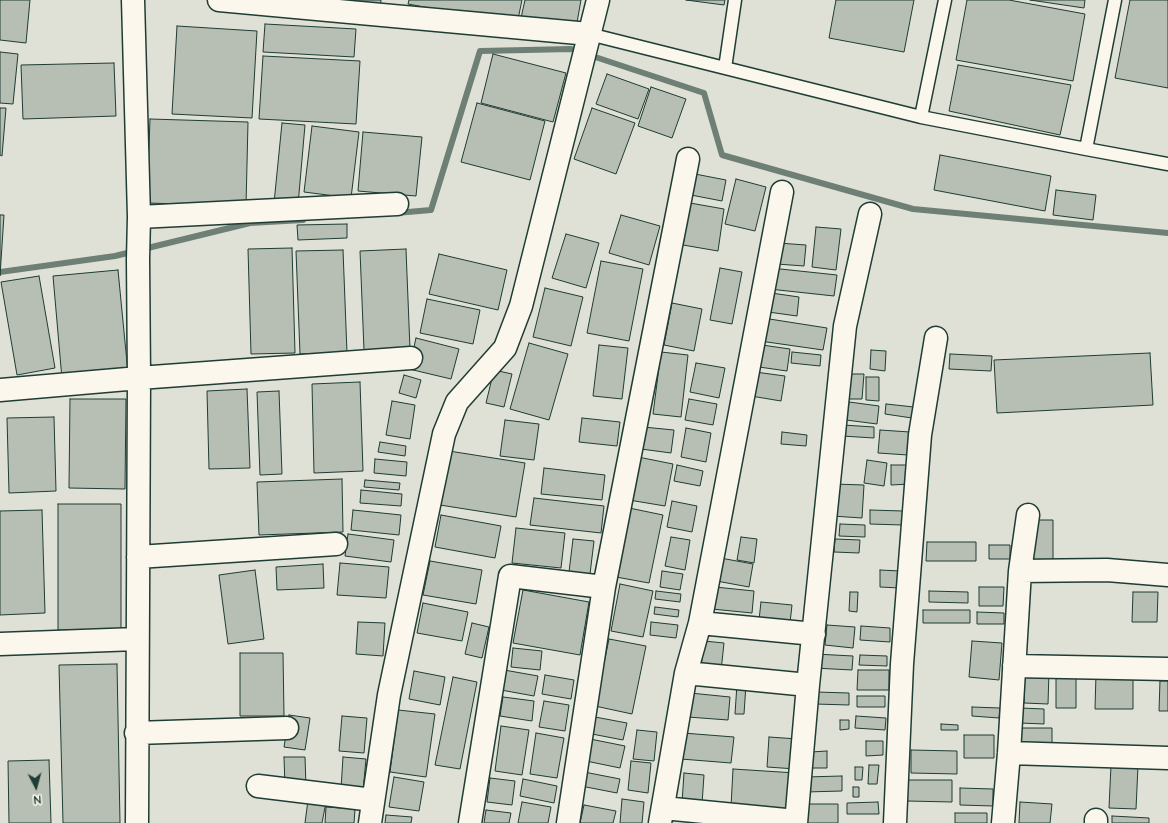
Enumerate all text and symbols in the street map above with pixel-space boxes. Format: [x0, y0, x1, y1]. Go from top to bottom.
north arrow [16, 767, 56, 807]
text: N [33, 792, 42, 807]

